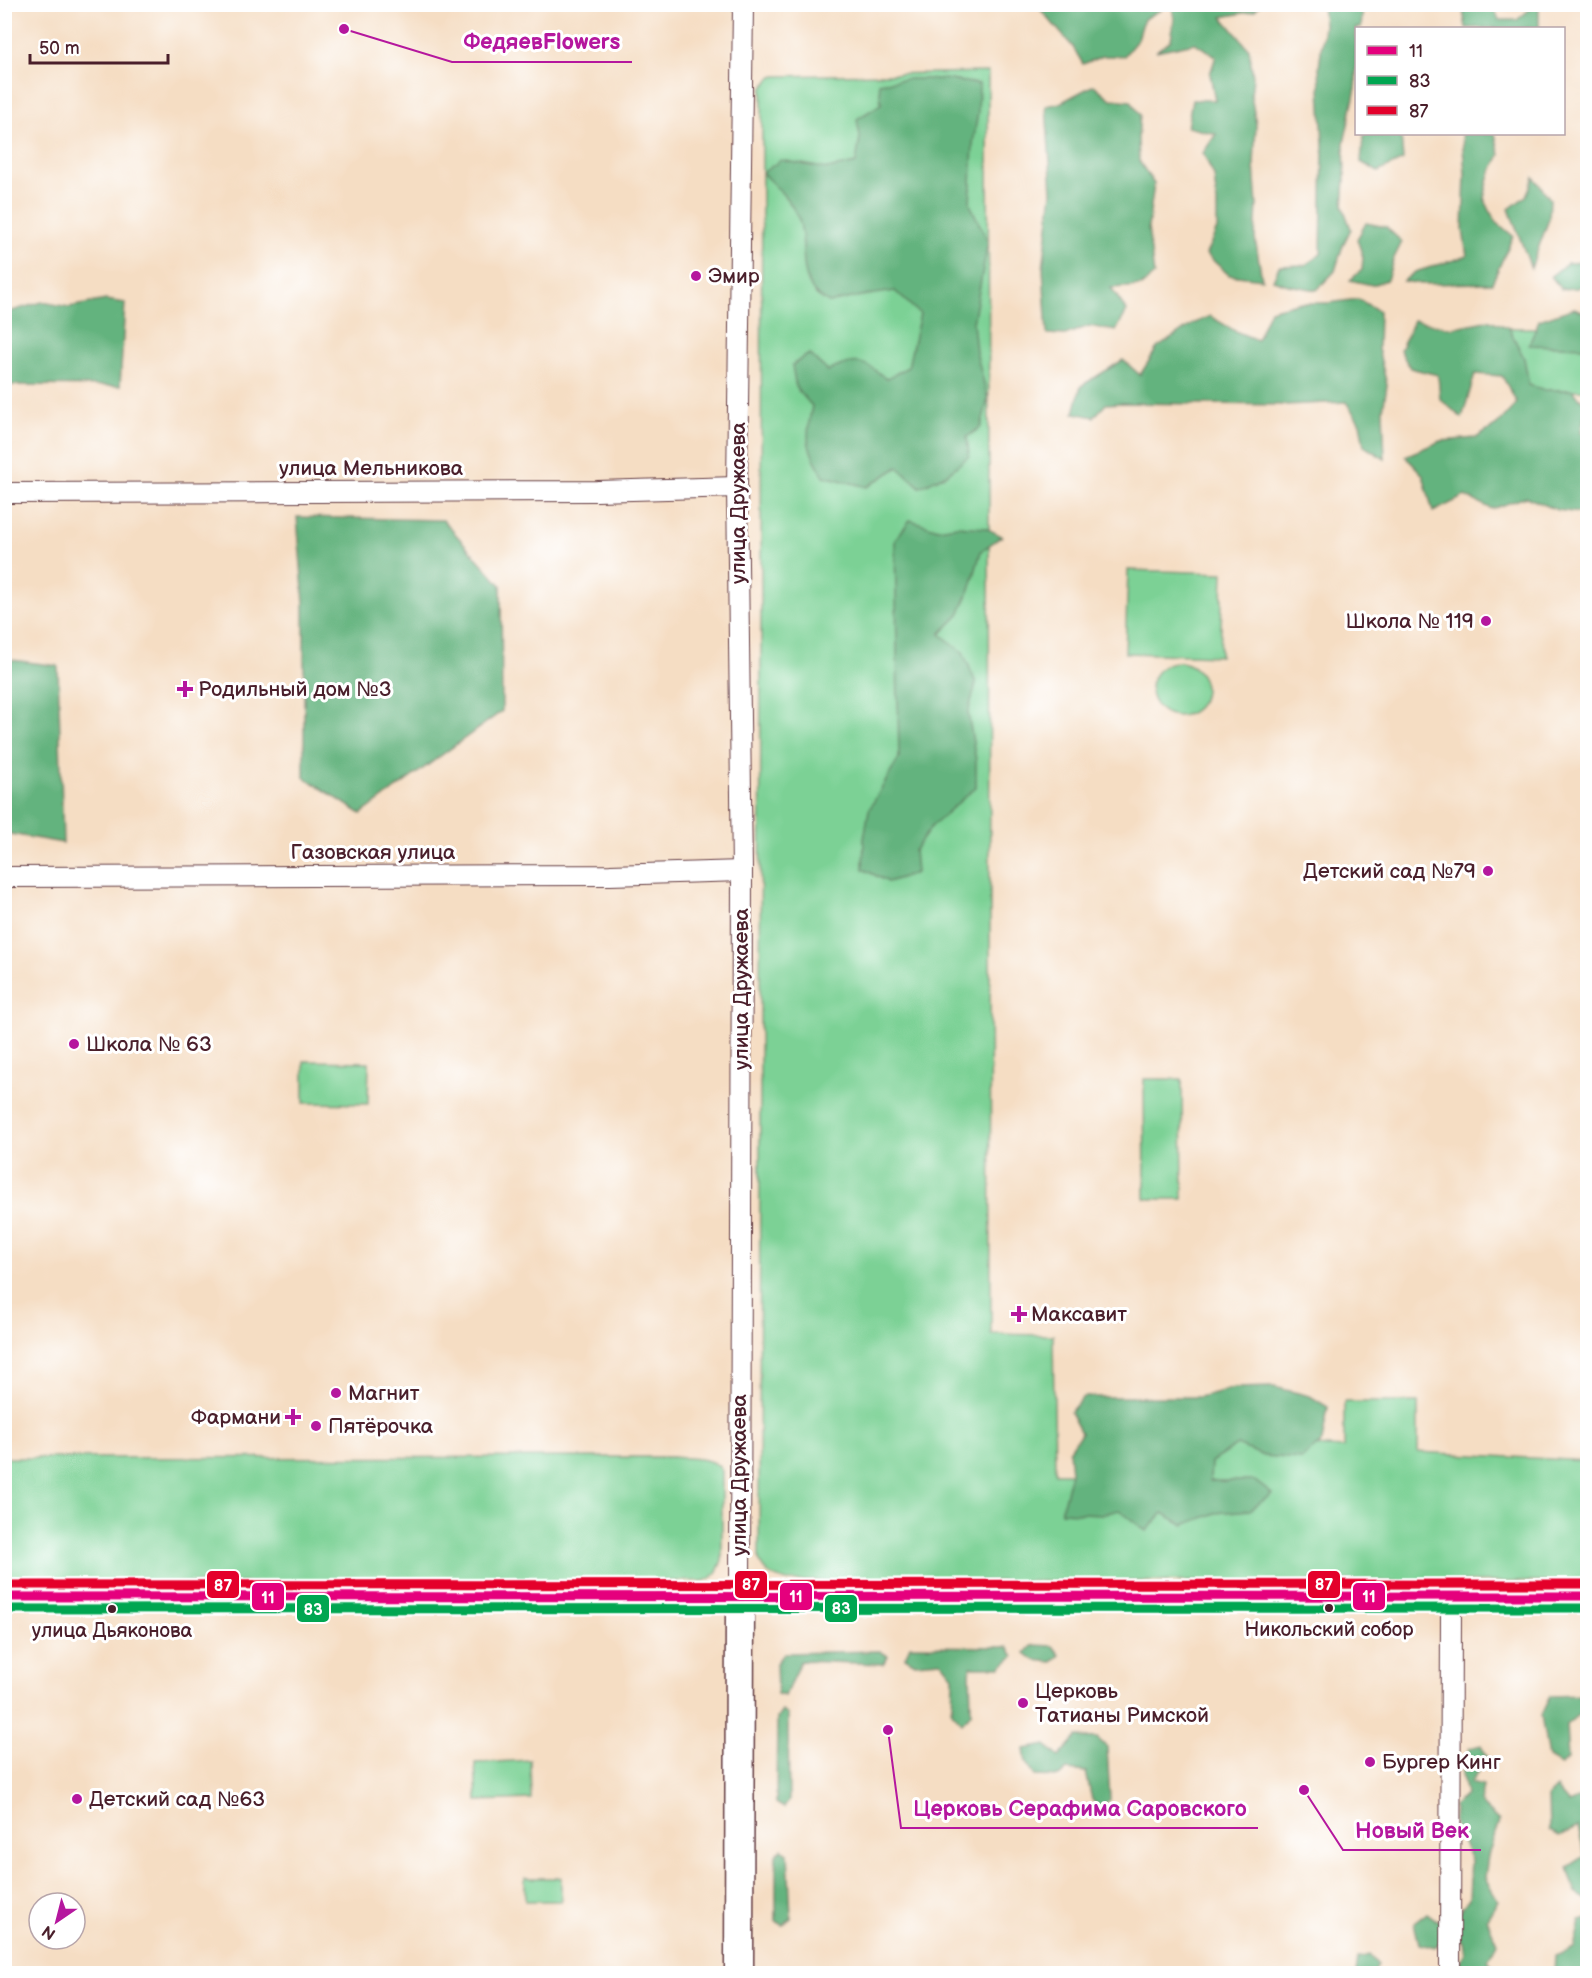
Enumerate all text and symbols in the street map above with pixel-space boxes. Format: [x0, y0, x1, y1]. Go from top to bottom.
callout: ФедяевFlowers [452, 22, 632, 62]
scale bar [30, 27, 168, 65]
legend [1355, 27, 1565, 135]
text: ФедяевFlowers [464, 29, 621, 56]
text: 50 m [39, 38, 80, 59]
text: 11 [1409, 41, 1423, 62]
text: 83 [1409, 71, 1431, 92]
text: 87 [1409, 101, 1428, 122]
place label: Эмир [708, 264, 760, 289]
marker: Эмир [689, 269, 703, 283]
street label: улица Дружаева [726, 421, 751, 584]
street label: улица Мельникова [279, 456, 464, 481]
place label: Школа № 119 [1346, 609, 1474, 634]
marker: Школа № 119 [1479, 614, 1493, 628]
place label: Родильный дом №3 [198, 677, 392, 702]
marker: Родильный дом №3 [176, 680, 194, 698]
street label: Газовская улица [290, 840, 456, 865]
place label: Детский сад №79 [1303, 859, 1476, 884]
marker: Детский сад №79 [1481, 864, 1495, 878]
street label: улица Дружаева [729, 907, 754, 1070]
place label: Школа № 63 [86, 1032, 212, 1057]
marker: Школа № 63 [67, 1037, 81, 1051]
place label: Максавит [1031, 1302, 1127, 1327]
marker: Максавит [1012, 1307, 1026, 1321]
place label: Магнит [348, 1381, 420, 1406]
marker: Магнит [329, 1386, 343, 1400]
street label: улица Дружаева [727, 1393, 752, 1556]
place label: Фармани [191, 1405, 281, 1430]
marker: Фармани [286, 1410, 300, 1424]
place label: Пятёрочка [328, 1414, 434, 1439]
marker: Пятёрочка [309, 1419, 323, 1433]
line badge: 87 [206, 1570, 240, 1599]
line badge: 87 [734, 1570, 768, 1599]
line badge: 87 [1307, 1570, 1341, 1599]
text: 87 [742, 1576, 760, 1595]
text: 87 [1315, 1576, 1333, 1595]
text: 87 [214, 1577, 232, 1596]
line badge: 11 [251, 1582, 285, 1611]
line badge: 11 [779, 1582, 813, 1611]
line badge: 11 [1352, 1582, 1386, 1611]
text: 11 [789, 1588, 803, 1607]
text: 11 [1362, 1588, 1376, 1607]
text: 11 [261, 1589, 275, 1608]
line badge: 83 [296, 1594, 330, 1623]
line badge: 83 [824, 1594, 858, 1623]
text: 83 [832, 1600, 850, 1619]
text: 83 [304, 1601, 322, 1620]
marker: Никольский собор [1323, 1602, 1335, 1614]
marker: улица Дьяконова [106, 1603, 118, 1615]
place label: Никольский собор [1244, 1618, 1414, 1642]
place label: улица Дьяконова [32, 1619, 193, 1643]
place label: Церковь Татианы Римской [1035, 1679, 1209, 1728]
marker: Церковь Татианы Римской [1016, 1696, 1030, 1710]
place label: Бургер Кинг [1382, 1750, 1501, 1775]
marker: Бургер Кинг [1363, 1755, 1377, 1769]
place label: Детский сад №63 [89, 1787, 265, 1812]
callout: Церковь Серафима Саровского [901, 1788, 1258, 1828]
marker: Детский сад №63 [70, 1792, 84, 1806]
text: Церковь Серафима Саровского [913, 1796, 1247, 1823]
callout: Новый Век [1343, 1810, 1481, 1850]
text: Новый Век [1355, 1818, 1469, 1845]
north arrow [27, 1891, 87, 1951]
text: N [39, 1921, 60, 1943]

